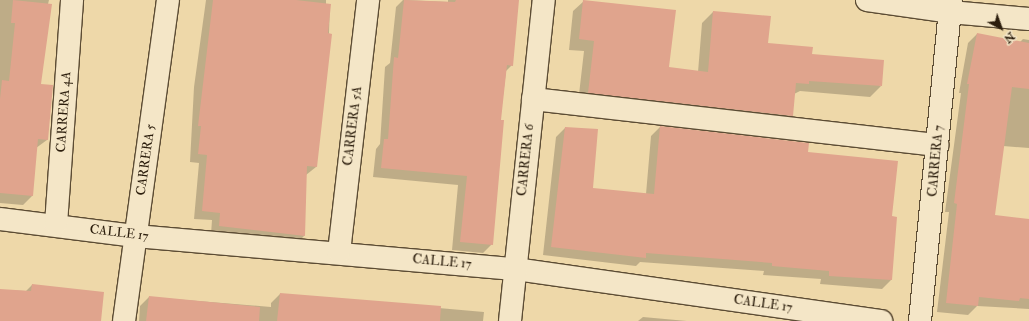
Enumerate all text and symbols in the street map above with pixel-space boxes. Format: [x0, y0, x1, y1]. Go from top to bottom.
north arrow [981, 8, 1021, 48]
text: N [1001, 29, 1017, 46]
street label: CARRERA 4A [53, 71, 75, 153]
street label: CARRERA 5A [340, 85, 366, 167]
street label: CARRERA 5 [133, 123, 159, 197]
street label: CARRERA 6 [514, 123, 538, 197]
street label: CARRERA 7 [925, 124, 947, 198]
street label: CALLE 17 [89, 222, 149, 244]
street label: CALLE 17 [412, 252, 472, 272]
street label: CALLE 17 [733, 292, 793, 316]

